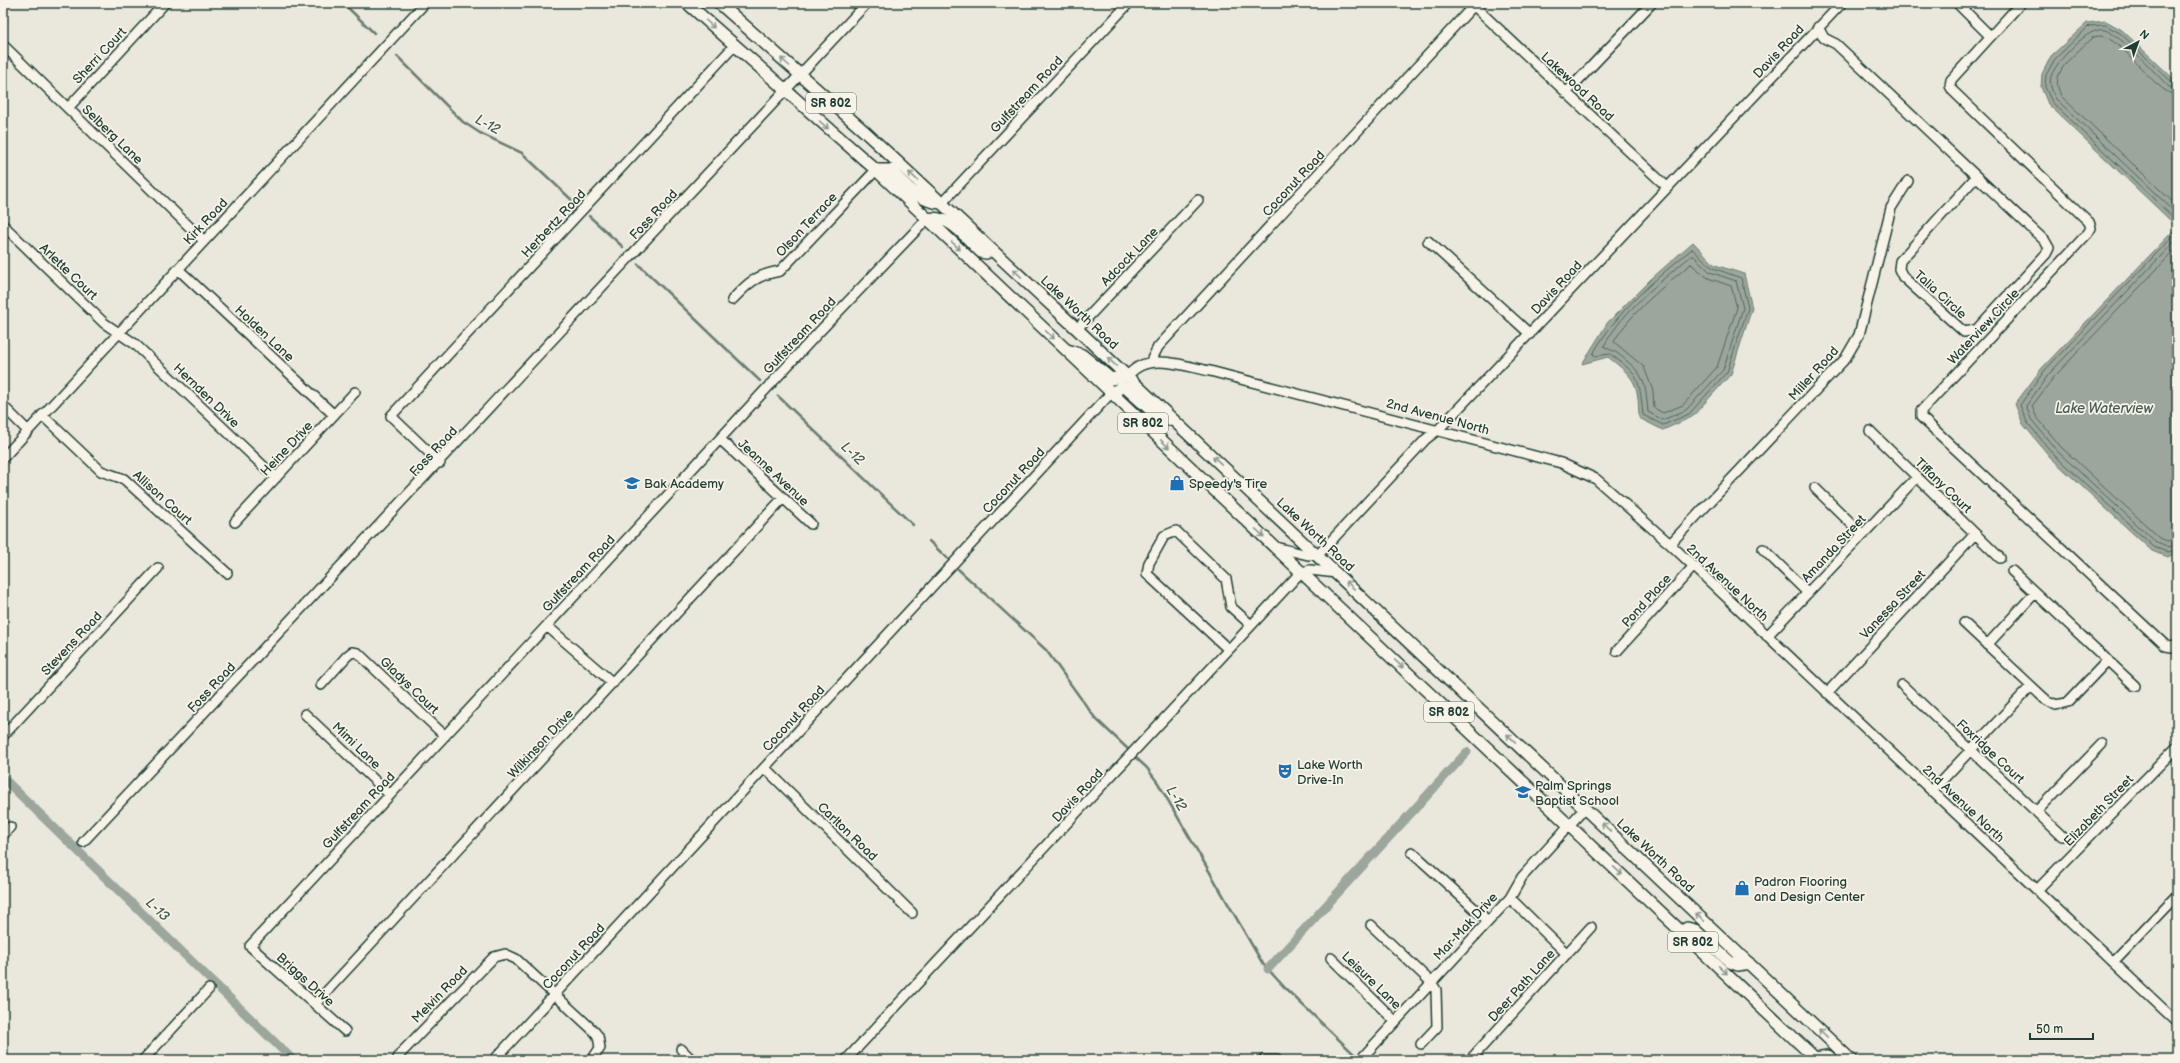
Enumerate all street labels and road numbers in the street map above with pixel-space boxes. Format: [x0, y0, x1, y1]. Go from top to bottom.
street label: Davis Road [1750, 22, 1808, 82]
street label: Sherri Court [70, 24, 130, 87]
street label: Lakewood Road [1537, 49, 1617, 125]
street label: Gulfstream Road [987, 53, 1066, 136]
road number: SR 802 [806, 93, 856, 113]
street label: Selberg Lane [79, 102, 146, 168]
street label: Coconut Road [1259, 147, 1328, 220]
street label: Herbertz Road [518, 186, 589, 261]
street label: Foss Road [627, 186, 681, 243]
street label: Olson Terrace [773, 189, 841, 260]
street label: Kirk Road [180, 195, 231, 248]
street label: Adcock Lane [1098, 224, 1162, 289]
street label: Arlette Court [36, 240, 101, 303]
street label: Davis Road [1528, 258, 1586, 318]
street label: Talia Circle [1911, 267, 1970, 323]
street label: Lake Worth Road [1037, 273, 1122, 353]
street label: Waterview Circle [1945, 285, 2023, 368]
street label: Gulfstream Road [760, 294, 839, 377]
street label: Holden Lane [231, 302, 297, 365]
street label: Miller Road [1785, 343, 1842, 404]
street label: Hernden Drive [170, 360, 243, 431]
street label: 2nd Avenue North [1384, 395, 1491, 438]
road number: SR 802 [1118, 413, 1168, 433]
street label: Heine Drive [257, 418, 316, 480]
street label: Foss Road [407, 423, 461, 480]
street label: Jeanne Avenue [735, 436, 812, 510]
street label: Coconut Road [979, 444, 1048, 517]
street label: Tiffany Court [1912, 455, 1975, 517]
street label: Allison Court [129, 467, 195, 528]
street label: Lake Worth Road [1273, 495, 1358, 575]
street label: Amanda Street [1798, 511, 1869, 586]
street label: Gulfstream Road [539, 532, 618, 615]
street label: 2nd Avenue North [1683, 541, 1772, 625]
street label: Vanessa Street [1857, 567, 1929, 643]
street label: Pond Place [1619, 570, 1675, 631]
street label: Stevens Road [38, 608, 105, 679]
street label: Gladys Court [377, 654, 442, 718]
street label: Foss Road [185, 659, 239, 716]
street label: Coconut Road [759, 682, 828, 755]
road number: SR 802 [1424, 702, 1474, 722]
street label: Wilkinson Drive [504, 705, 577, 782]
street label: Foxridge Court [1953, 716, 2028, 787]
street label: Mimi Lane [329, 719, 384, 773]
street label: 2nd Avenue North [1919, 762, 2008, 846]
street label: Davis Road [1049, 766, 1107, 826]
street label: Gulfstream Road [319, 769, 398, 852]
street label: Elizabeth Street [2061, 772, 2137, 850]
street label: Carlton Road [814, 799, 881, 864]
street label: Lake Worth Road [1613, 816, 1698, 896]
street label: Mar-Mak Drive [1430, 889, 1501, 964]
street label: Coconut Road [539, 920, 608, 993]
road number: SR 802 [1668, 932, 1718, 952]
street label: Deer Path Lane [1485, 946, 1559, 1025]
street label: Leisure Lane [1338, 948, 1405, 1013]
street label: Briggs Drive [273, 950, 338, 1010]
street label: Melvin Road [408, 963, 471, 1027]

